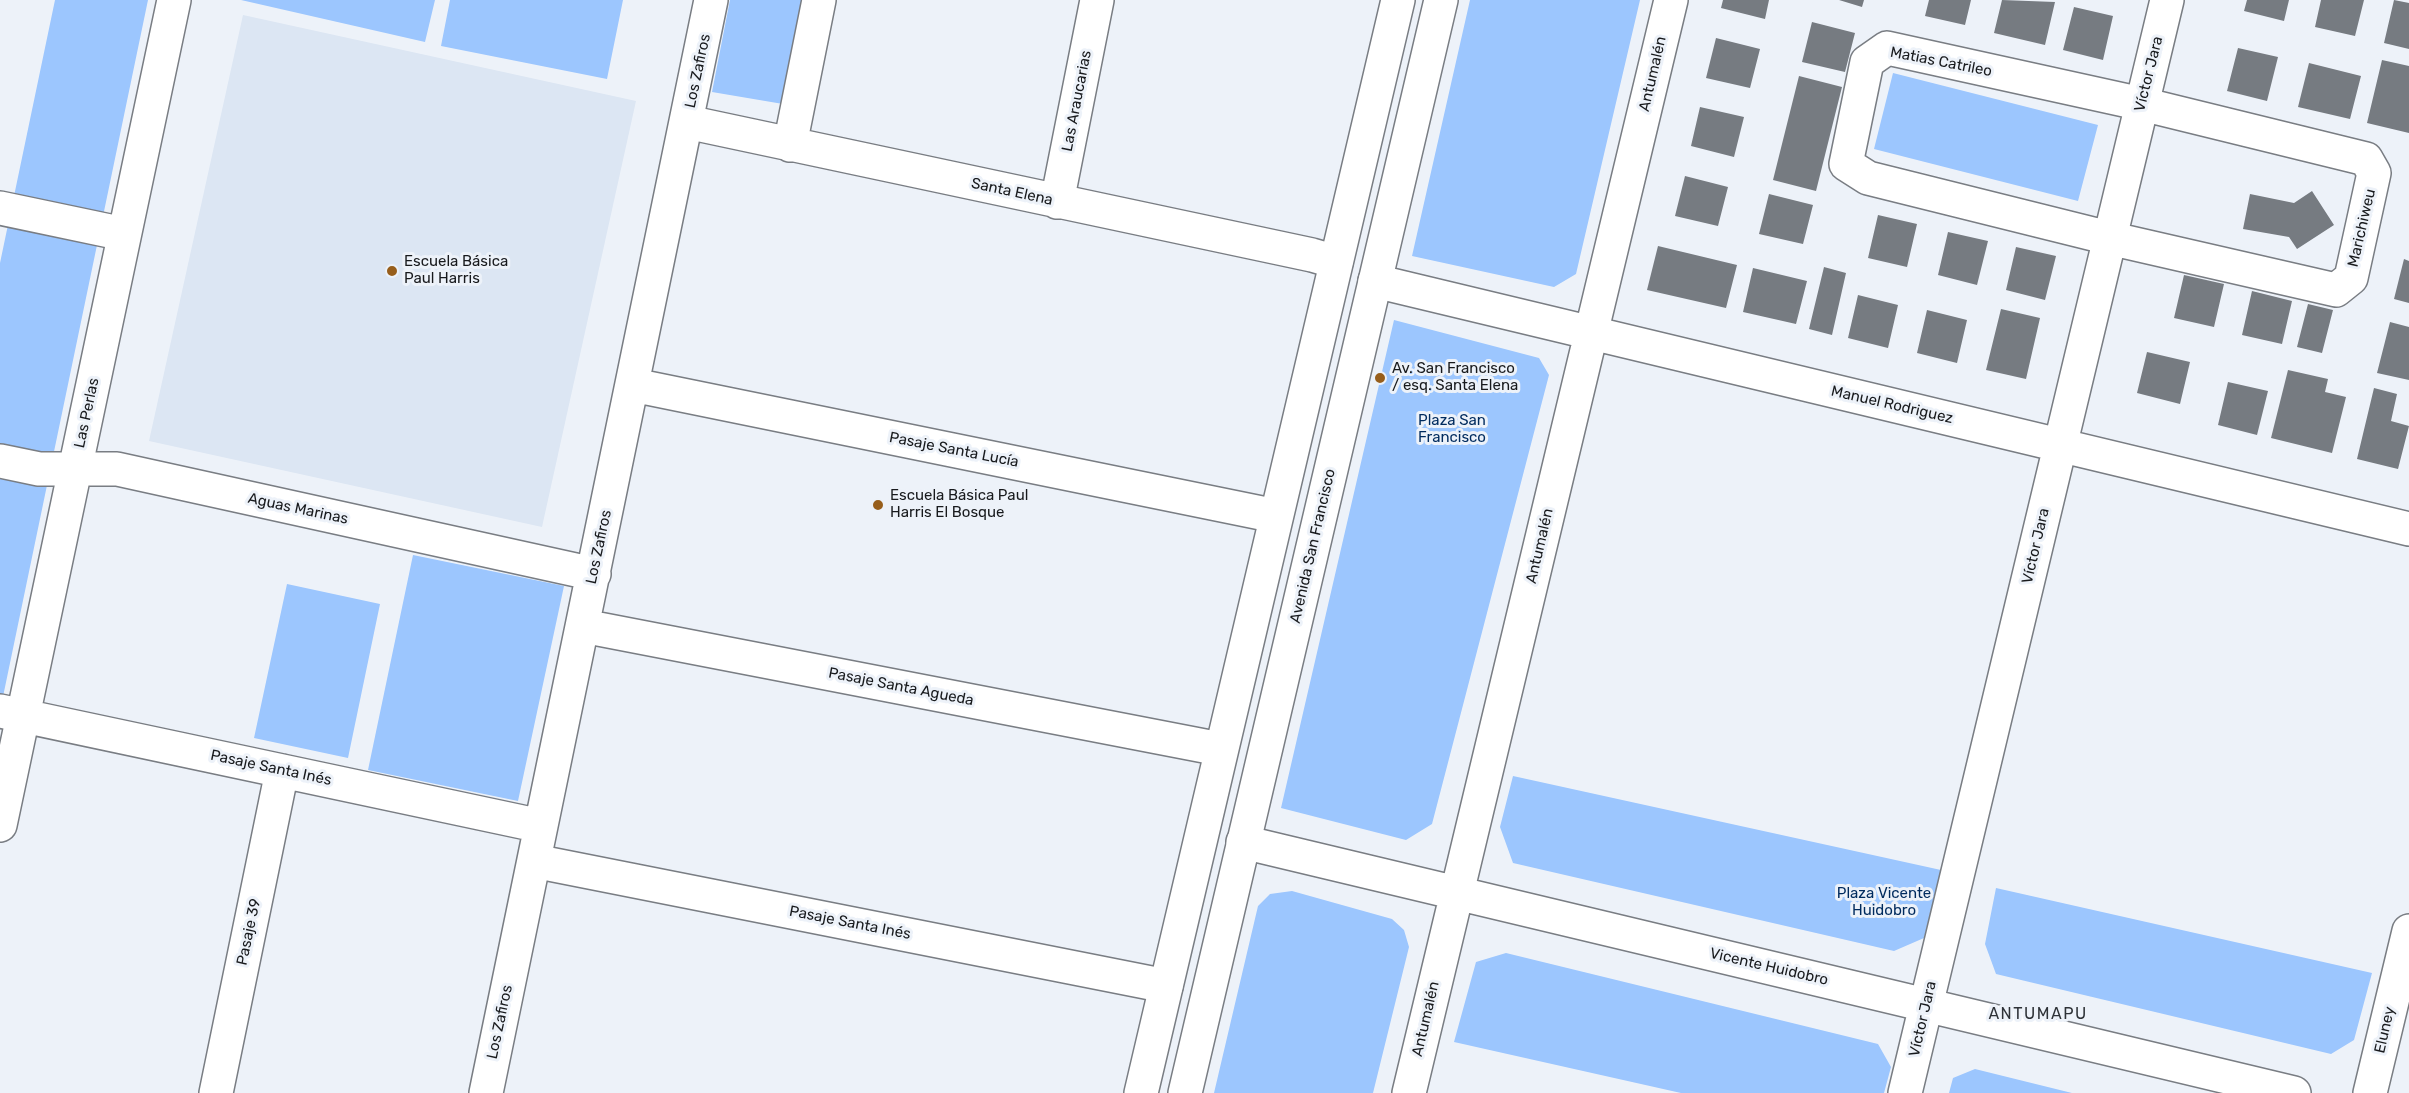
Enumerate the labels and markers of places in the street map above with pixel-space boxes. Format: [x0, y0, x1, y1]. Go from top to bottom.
place label: Escuela Básica Paul Harris [404, 253, 508, 288]
marker: Escuela Básica Paul Harris [385, 264, 399, 278]
place label: Av. San Francisco / esq. Santa Elena [1392, 360, 1518, 395]
marker: Av. San Francisco / esq. Santa Elena [1373, 371, 1387, 385]
place label: Escuela Básica Paul Harris El Bosque [890, 487, 1028, 522]
marker: Escuela Básica Paul Harris El Bosque [871, 498, 885, 512]

